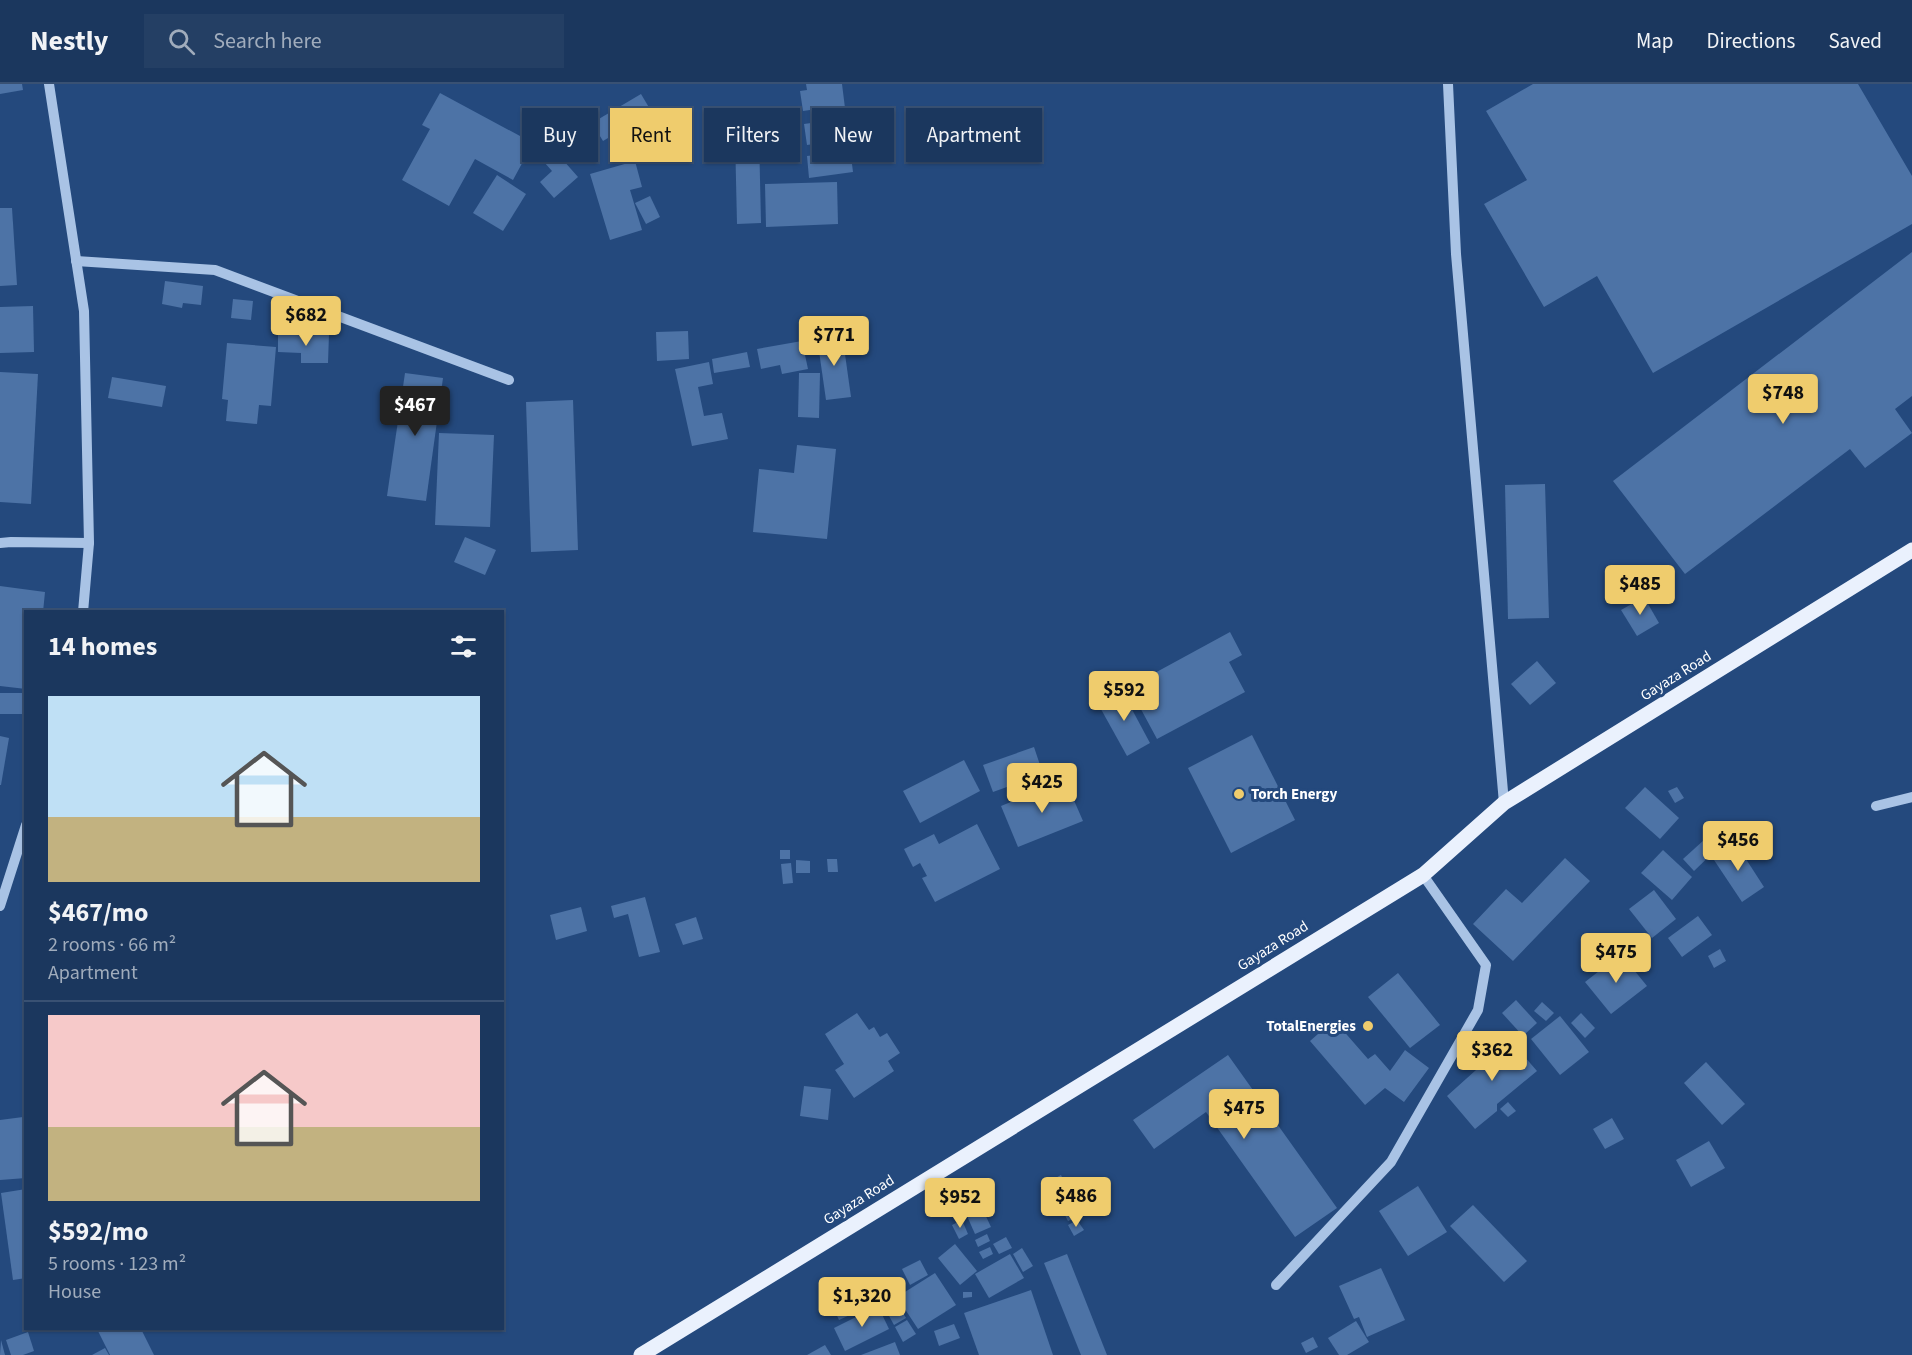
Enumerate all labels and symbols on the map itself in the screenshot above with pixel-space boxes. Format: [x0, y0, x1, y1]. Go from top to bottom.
pin: $682 [270, 296, 342, 347]
pin: $771 [798, 316, 870, 367]
pin: $748 [1747, 374, 1819, 425]
pin: $467 [379, 386, 451, 437]
pin: $485 [1604, 565, 1676, 616]
street label: Gayaza Road [1637, 646, 1715, 706]
pin: $592 [1088, 671, 1160, 722]
pin: $425 [1006, 763, 1078, 814]
place label: Torch Energy [1251, 784, 1337, 805]
marker: Torch Energy [1232, 787, 1246, 801]
pin: $456 [1702, 821, 1774, 872]
street label: Gayaza Road [1234, 916, 1312, 976]
pin: $475 [1580, 933, 1652, 984]
place label: TotalEnergies [1266, 1016, 1356, 1037]
marker: TotalEnergies [1361, 1019, 1375, 1033]
pin: $362 [1456, 1031, 1528, 1082]
pin: $475 [1208, 1089, 1280, 1140]
street label: Gayaza Road [820, 1170, 898, 1230]
pin: $486 [1040, 1177, 1112, 1228]
pin: $952 [924, 1178, 996, 1229]
pin: $1,320 [813, 1277, 911, 1328]

